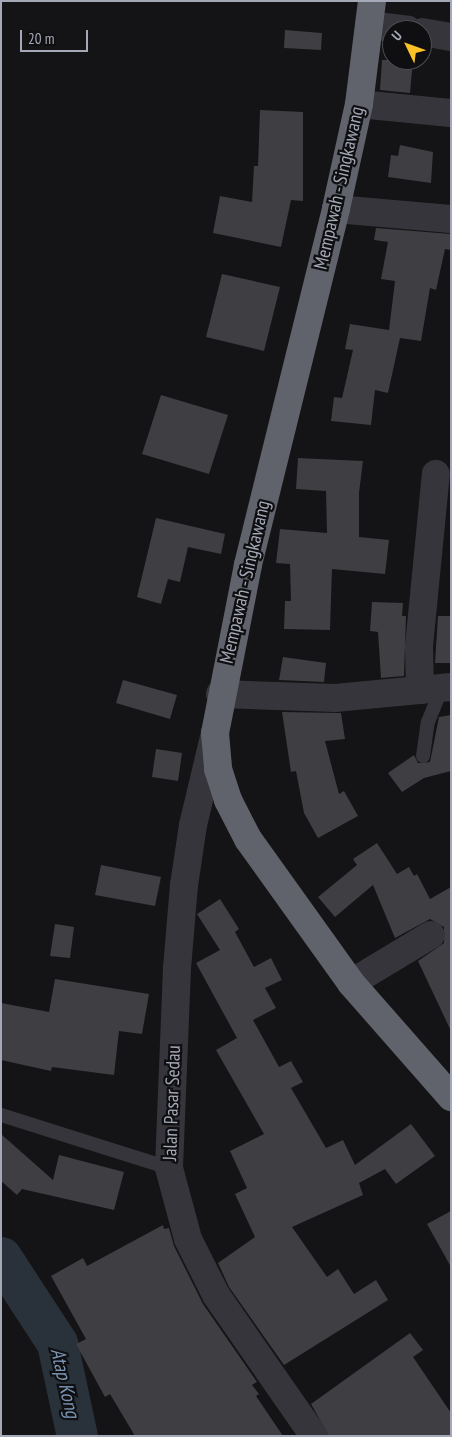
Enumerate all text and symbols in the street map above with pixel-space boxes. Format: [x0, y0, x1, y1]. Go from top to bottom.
scale bar [22, 20, 90, 52]
north arrow [382, 20, 432, 70]
text: U [387, 27, 406, 44]
text: 20 m [28, 29, 54, 48]
street label: Mempawah - Singkawang [309, 104, 369, 272]
street label: Mempawah - Singkawang [215, 498, 275, 666]
street label: Jalan Pasar Sedau [159, 1045, 185, 1161]
water label: Atap Kong [45, 1346, 85, 1420]

